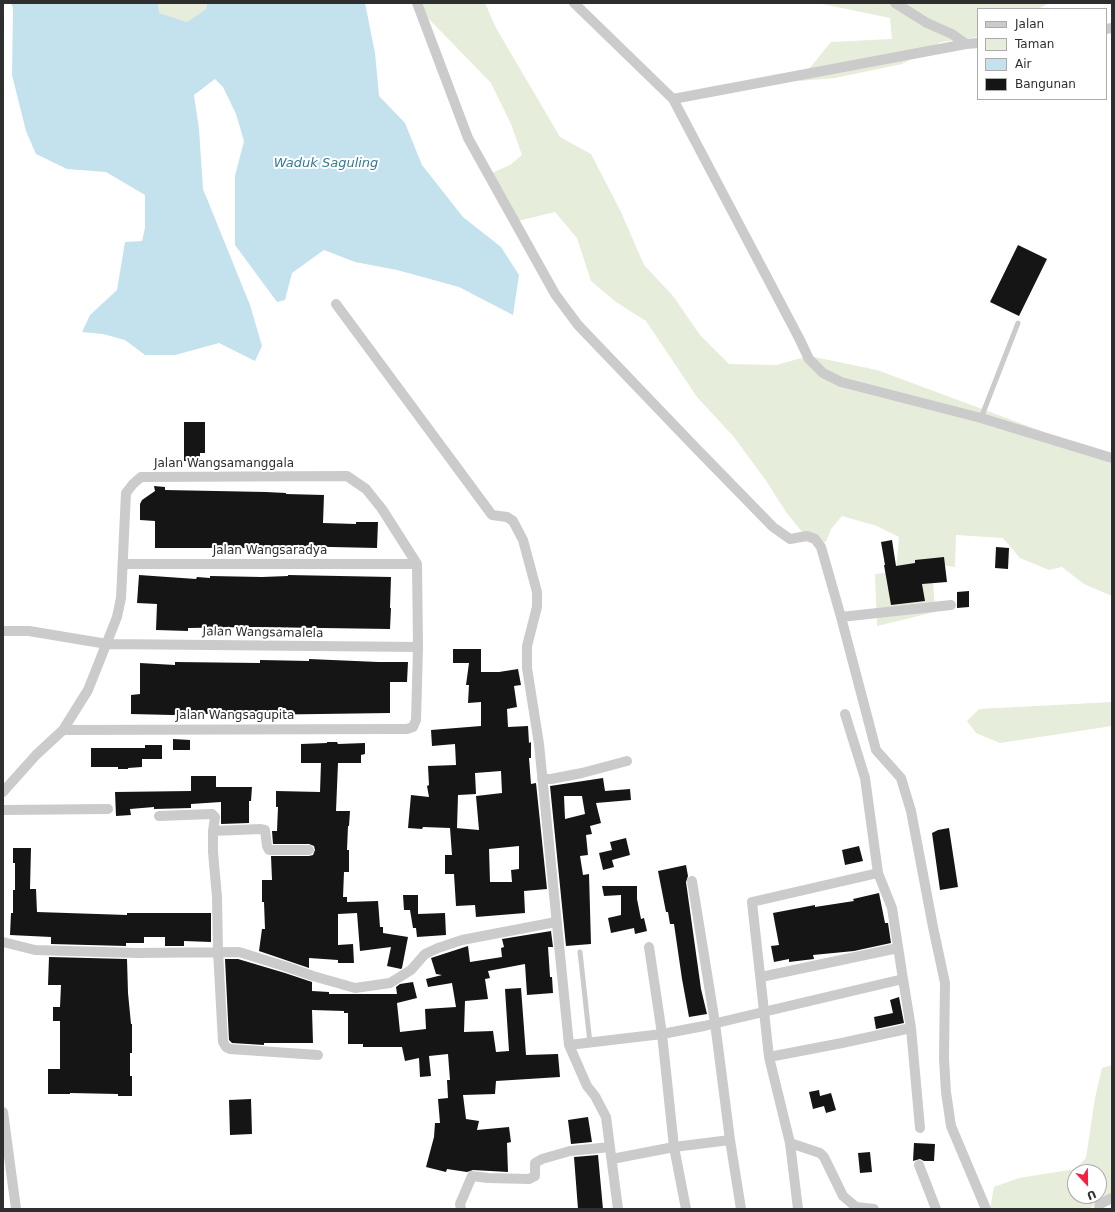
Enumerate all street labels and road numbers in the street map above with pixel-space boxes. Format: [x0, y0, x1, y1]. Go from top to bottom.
street label: Jalan Wangsamanggala [154, 457, 294, 471]
street label: Jalan Wangsaradya [213, 544, 327, 558]
street label: Jalan Wangsamalela [203, 625, 323, 641]
street label: Jalan Wangsagupita [176, 709, 294, 723]

